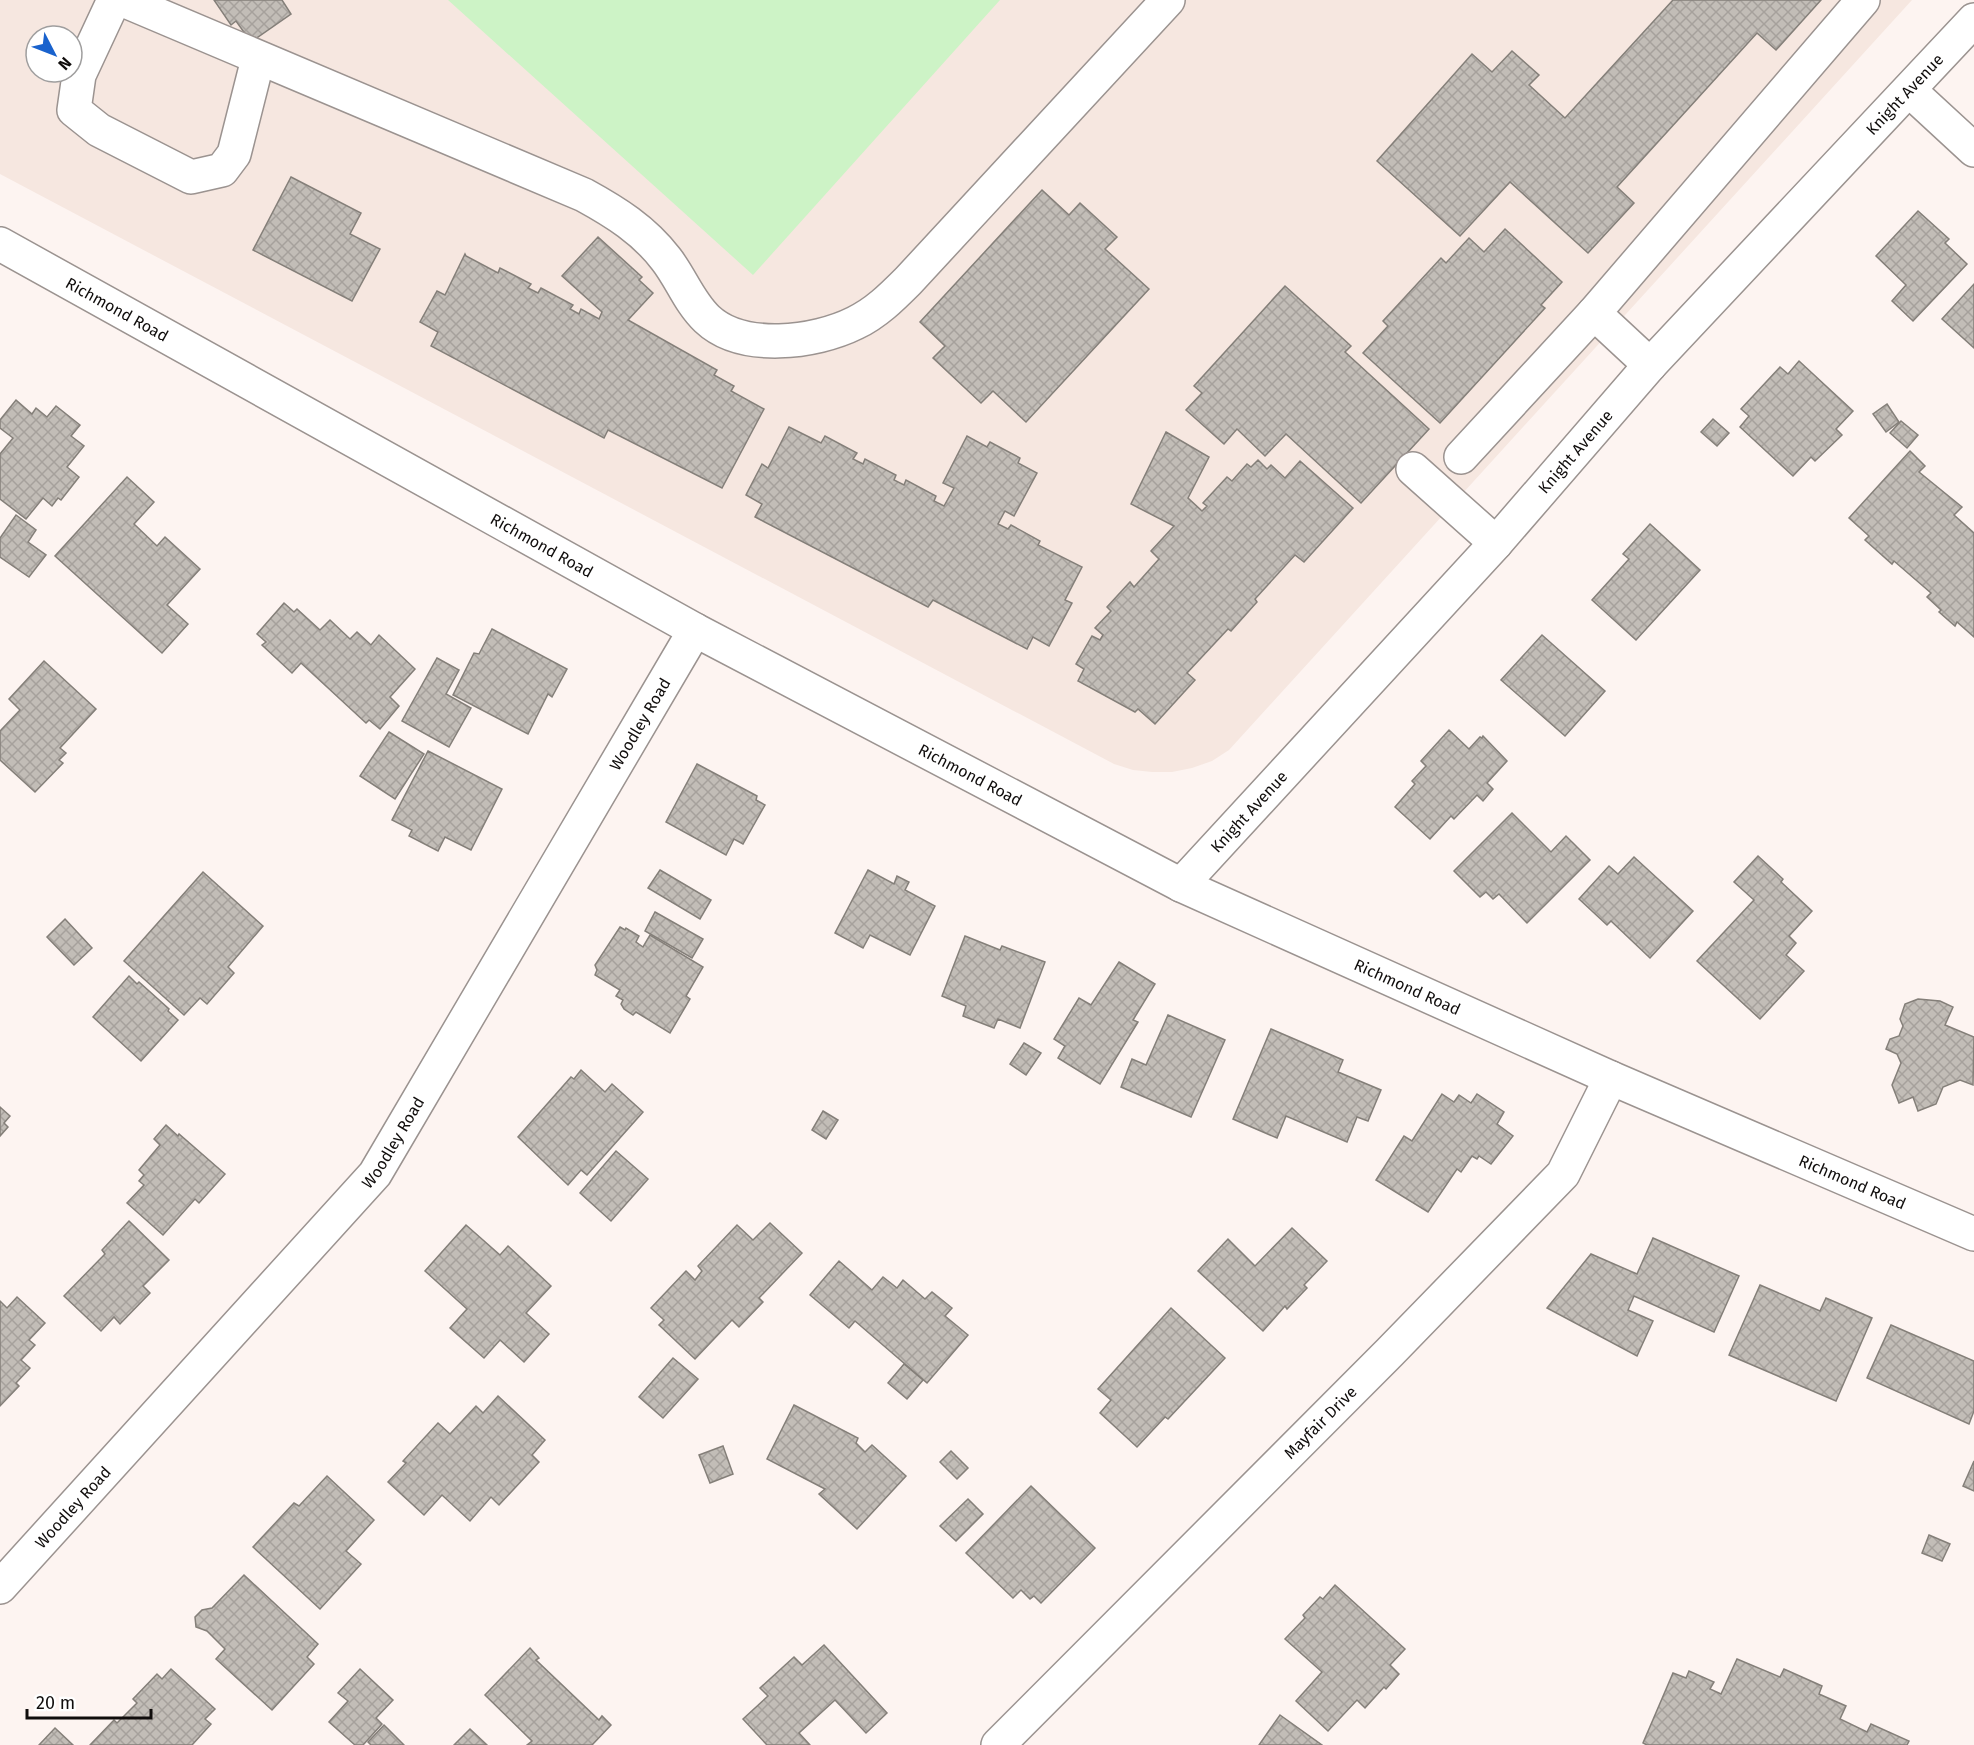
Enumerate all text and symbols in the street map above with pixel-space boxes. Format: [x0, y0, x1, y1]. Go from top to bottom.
north arrow [24, 24, 84, 84]
street label: Knight Avenue [1862, 50, 1947, 139]
text: N [54, 53, 75, 74]
street label: Richmond Road [62, 273, 172, 345]
street label: Knight Avenue [1534, 406, 1616, 497]
street label: Richmond Road [487, 509, 597, 581]
street label: Woodley Road [605, 674, 674, 773]
street label: Richmond Road [915, 739, 1025, 810]
street label: Knight Avenue [1206, 767, 1291, 856]
street label: Richmond Road [1351, 955, 1464, 1019]
street label: Woodley Road [357, 1093, 428, 1192]
street label: Richmond Road [1796, 1150, 1909, 1213]
street label: Mayfair Drive [1280, 1382, 1360, 1463]
street label: Woodley Road [31, 1462, 114, 1552]
scale bar [27, 1682, 152, 1720]
text: 20 m [36, 1692, 75, 1714]

